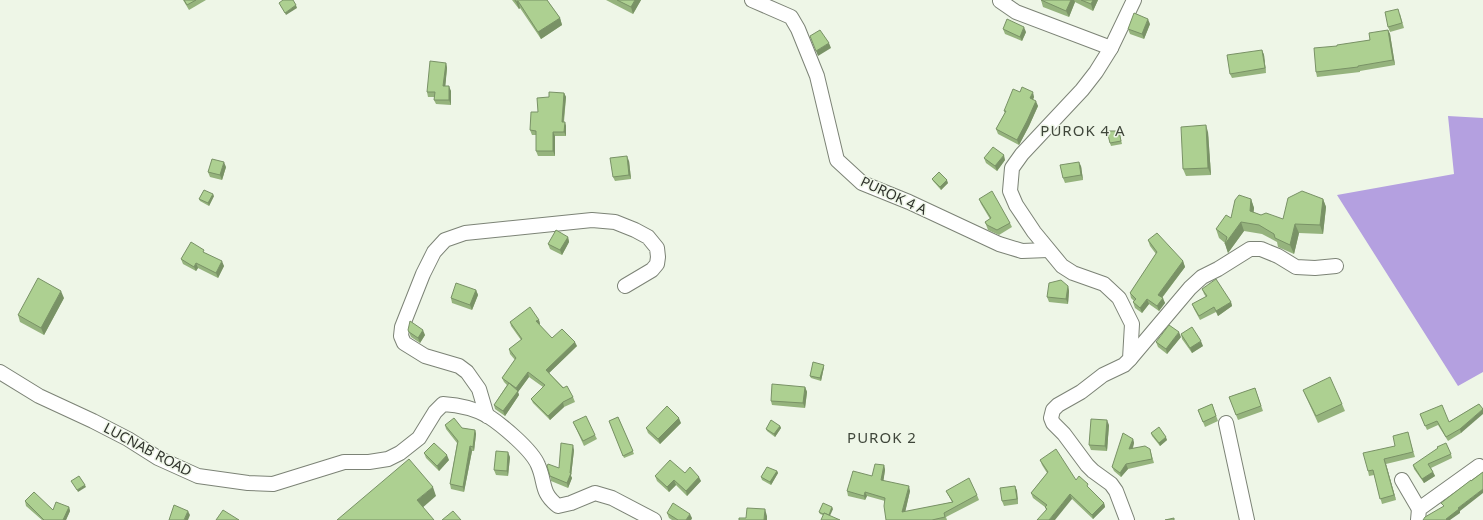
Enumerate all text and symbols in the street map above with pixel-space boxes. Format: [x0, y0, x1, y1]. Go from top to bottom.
district label: PUROK 4 A [1040, 120, 1126, 140]
street label: PUROK 4 A [858, 171, 930, 219]
street label: LUCNAB ROAD [101, 418, 195, 480]
district label: PUROK 2 [847, 427, 917, 447]

